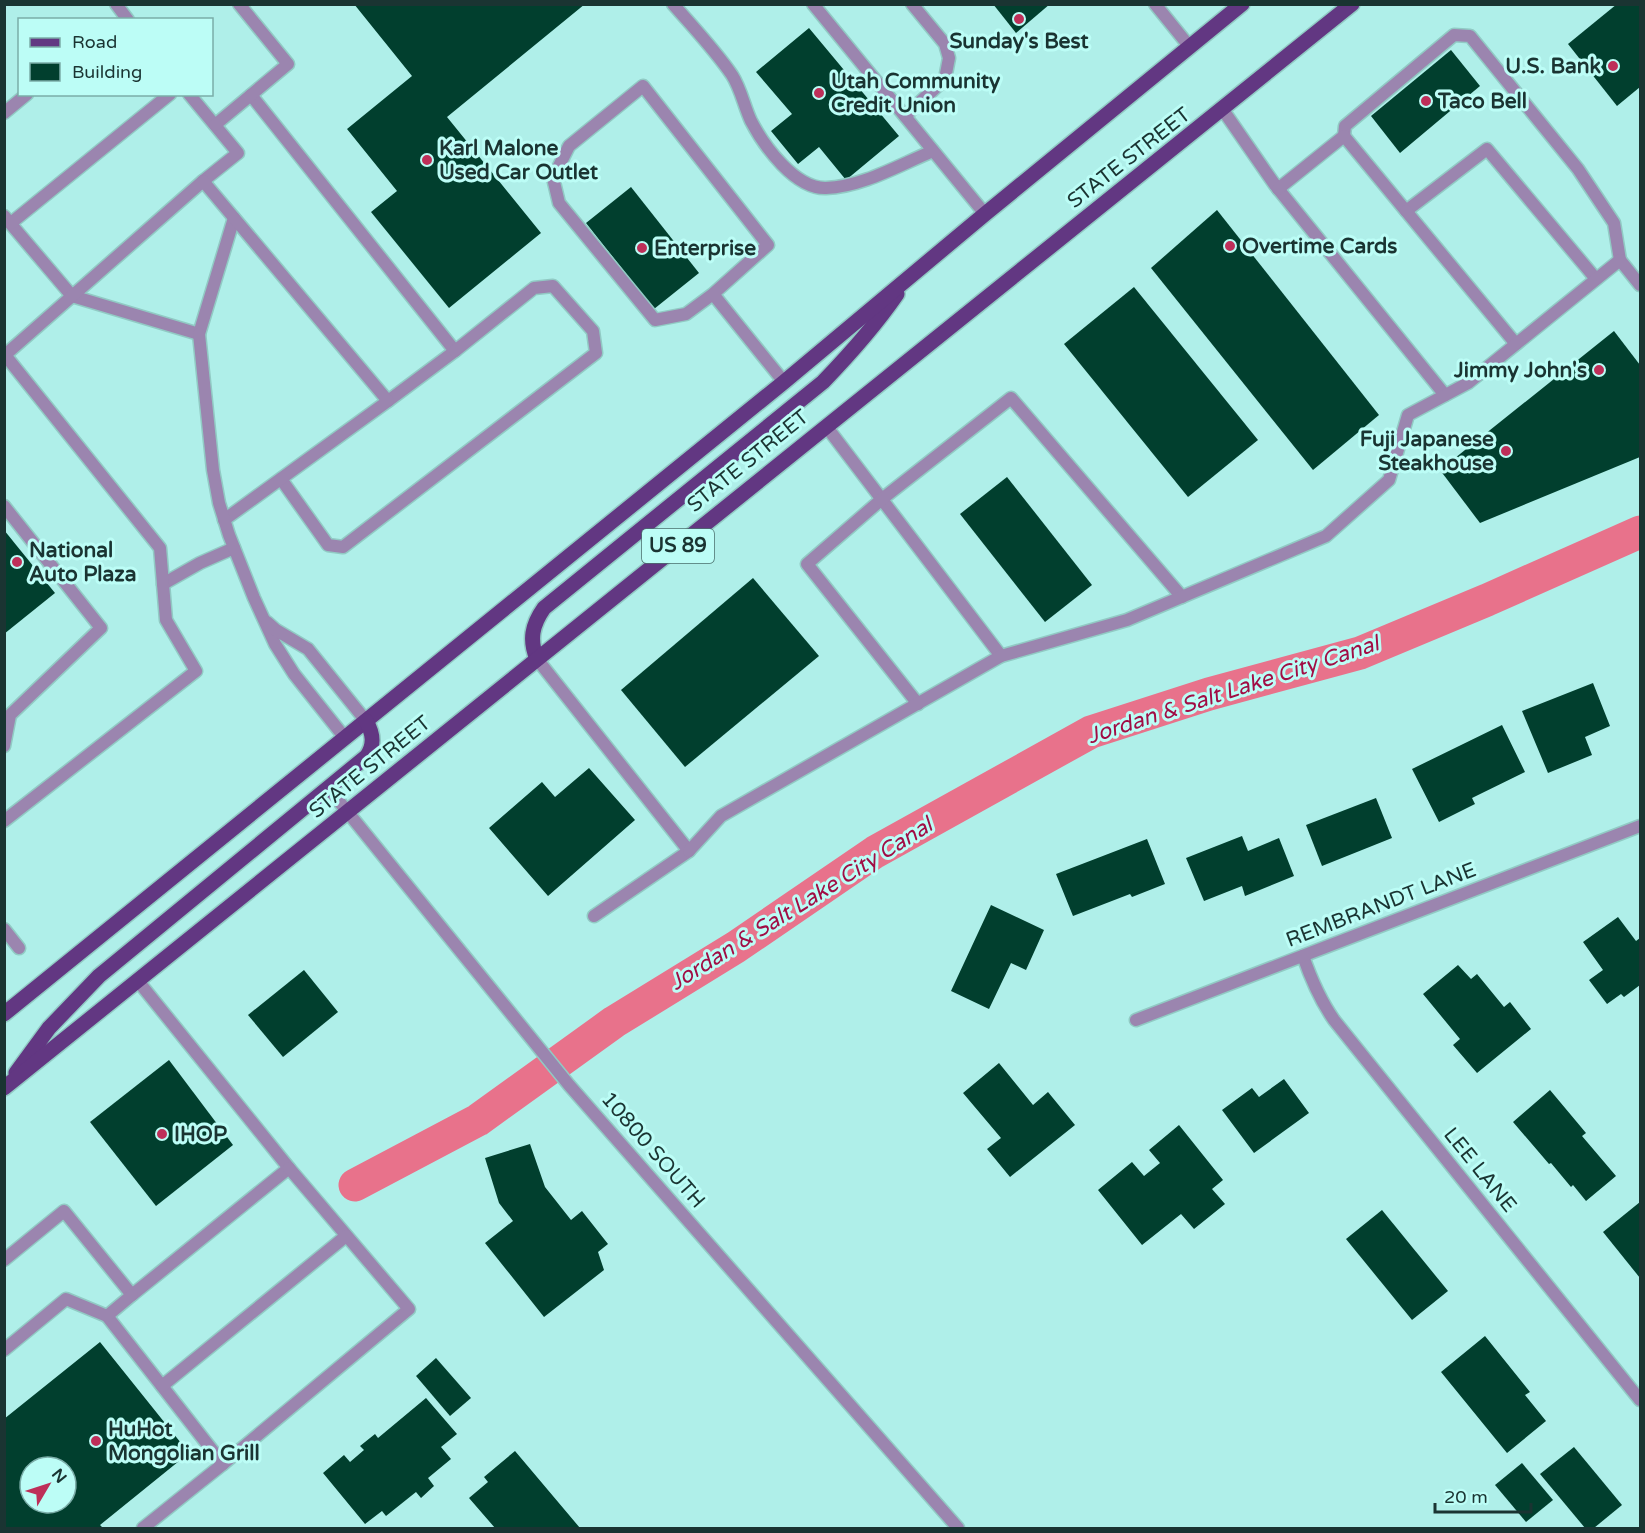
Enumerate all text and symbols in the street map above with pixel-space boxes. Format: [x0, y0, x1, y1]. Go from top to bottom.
marker: Sunday's Best [1012, 12, 1026, 26]
legend [18, 18, 213, 96]
place label: Sunday's Best [949, 29, 1089, 54]
text: Road [72, 31, 117, 53]
place label: U.S. Bank [1505, 54, 1602, 79]
marker: U.S. Bank [1606, 59, 1620, 73]
text: Building [72, 61, 142, 83]
place label: Utah Community Credit Union [831, 69, 1001, 118]
marker: Utah Community Credit Union [812, 86, 826, 100]
place label: Taco Bell [1437, 89, 1527, 114]
marker: Taco Bell [1419, 94, 1433, 108]
street label: STATE STREET [1063, 102, 1196, 214]
place label: Karl Malone Used Car Outlet [439, 136, 598, 185]
marker: Karl Malone Used Car Outlet [420, 153, 434, 167]
place label: Overtime Cards [1242, 234, 1397, 259]
place label: Enterprise [654, 236, 756, 261]
marker: Overtime Cards [1223, 239, 1237, 253]
marker: Enterprise [635, 241, 649, 255]
place label: Jimmy John's [1453, 358, 1587, 383]
marker: Jimmy John's [1592, 363, 1606, 377]
street label: STATE STREET [682, 404, 814, 518]
place label: Fuji Japanese Steakhouse [1360, 427, 1494, 476]
marker: Fuji Japanese Steakhouse [1499, 444, 1513, 458]
road number: US 89 [642, 529, 714, 563]
place label: National Auto Plaza [29, 538, 137, 587]
marker: National Auto Plaza [10, 555, 24, 569]
water label: Jordan & Salt Lake City Canal [1084, 630, 1384, 749]
street label: STATE STREET [304, 710, 436, 824]
water label: Jordan & Salt Lake City Canal [665, 811, 939, 996]
street label: REMBRANDT LANE [1282, 857, 1480, 953]
street label: 10800 SOUTH [596, 1087, 710, 1213]
place label: IHOP [174, 1122, 227, 1147]
street label: LEE LANE [1438, 1123, 1522, 1217]
marker: IHOP [155, 1127, 169, 1141]
place label: HuHot Mongolian Grill [108, 1417, 260, 1466]
marker: HuHot Mongolian Grill [89, 1434, 103, 1448]
north arrow [18, 1455, 78, 1515]
text: N [47, 1465, 71, 1487]
scale bar [1435, 1476, 1531, 1514]
text: 20 m [1444, 1486, 1488, 1508]

